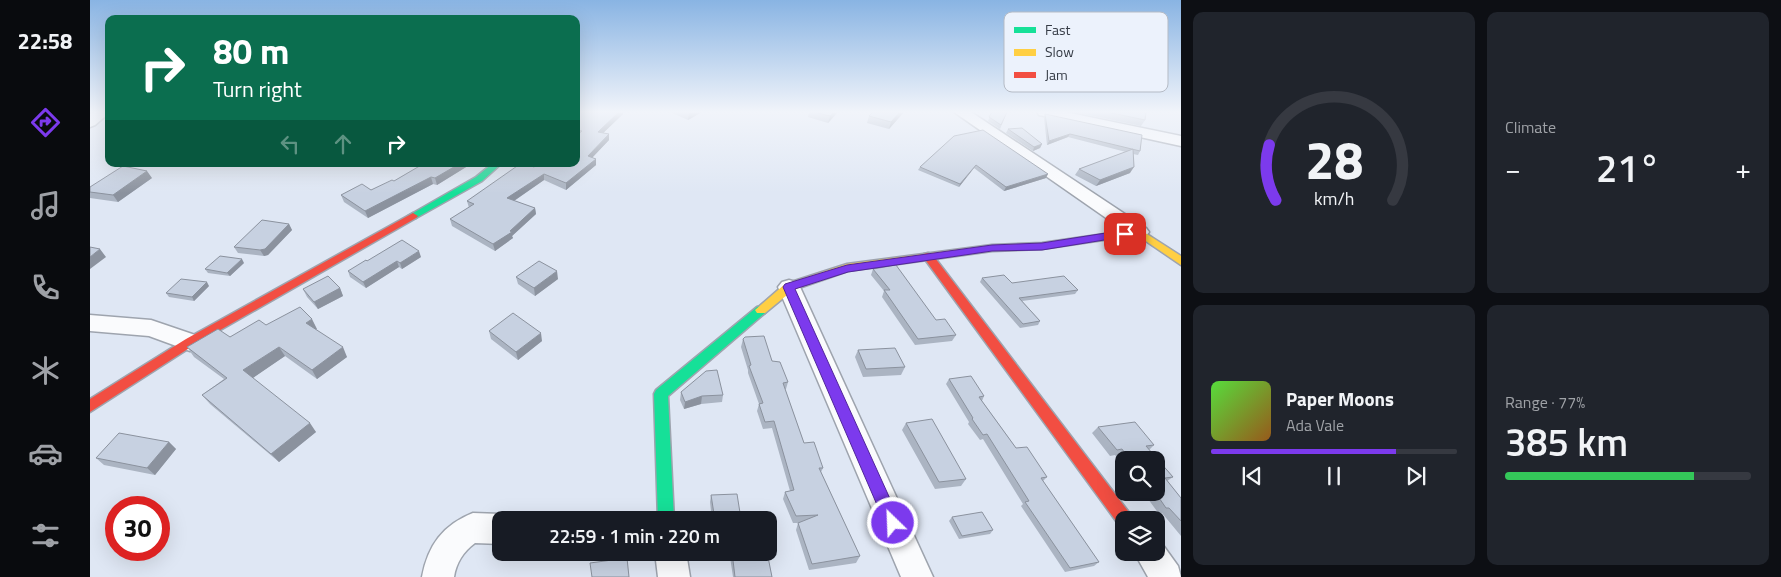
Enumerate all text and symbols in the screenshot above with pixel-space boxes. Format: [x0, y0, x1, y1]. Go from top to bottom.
legend [1004, 12, 1168, 92]
text: Fast [1045, 19, 1070, 40]
text: 22:58 [18, 24, 72, 58]
text: 80 m [213, 24, 289, 78]
icon: right [130, 35, 195, 100]
text: Slow [1045, 41, 1074, 62]
text: Jam [1045, 64, 1068, 85]
text: Turn right [213, 72, 302, 106]
icon: directions [28, 105, 63, 140]
text: Climate [1505, 115, 1556, 139]
text: 28 [1305, 120, 1363, 199]
icon: left [276, 130, 304, 158]
icon: ahead [329, 130, 357, 158]
icon: right [382, 130, 410, 158]
text: 21° [1596, 139, 1660, 197]
text: − [1505, 147, 1521, 190]
text: + [1735, 147, 1751, 190]
text: km/h [1314, 185, 1354, 212]
icon: music [28, 188, 63, 223]
pin [1104, 213, 1146, 255]
icon: arrive [1111, 220, 1139, 248]
icon: phone [28, 270, 63, 305]
icon: climate [28, 353, 63, 388]
text: Paper Moons [1286, 384, 1394, 413]
text: Range · 77% [1505, 390, 1585, 414]
text: Ada Vale [1286, 413, 1344, 437]
text: 385 km [1505, 413, 1628, 471]
icon: car [28, 436, 63, 471]
map controls [1115, 451, 1165, 561]
button: search [1115, 451, 1165, 501]
icon: previous [1238, 462, 1266, 490]
icon: pause [1320, 462, 1348, 490]
icon: next [1402, 462, 1430, 490]
speed limit sign: 30 [105, 496, 170, 561]
position arrow [866, 496, 918, 548]
button: layers [1115, 511, 1165, 561]
icon: filters [28, 518, 63, 553]
text: 22:59 · 1 min · 220 m [549, 521, 720, 550]

